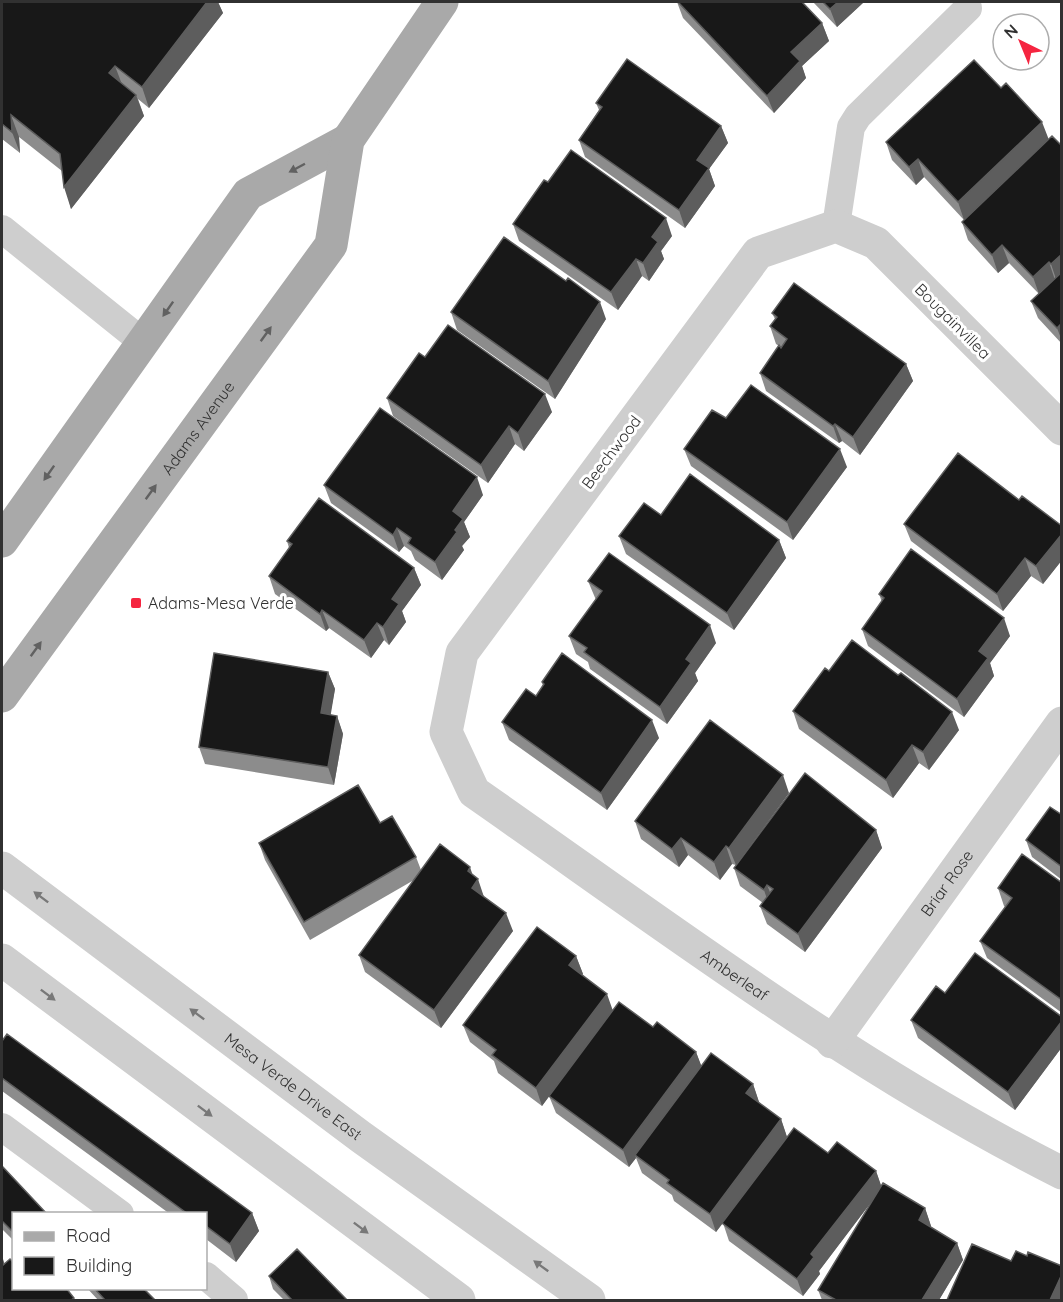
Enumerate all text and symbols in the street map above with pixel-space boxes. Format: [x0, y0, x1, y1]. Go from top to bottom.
north arrow [991, 12, 1051, 72]
text: N [1000, 20, 1022, 42]
one-way arrow [288, 163, 305, 173]
street label: Bougainvillea [911, 279, 995, 363]
one-way arrow [162, 300, 174, 316]
one-way arrow [260, 327, 272, 343]
street label: Adams Avenue [157, 377, 238, 479]
street label: Beechwood [577, 411, 645, 493]
one-way arrow [43, 465, 55, 481]
one-way arrow [145, 484, 157, 500]
place label: Adams-Mesa Verde [148, 593, 294, 613]
marker: Adams-Mesa Verde [129, 596, 143, 610]
one-way arrow [30, 642, 42, 658]
street label: Briar Rose [916, 846, 977, 920]
one-way arrow [33, 892, 48, 904]
street label: Amberleaf [697, 945, 773, 1005]
one-way arrow [41, 988, 56, 1000]
one-way arrow [189, 1008, 205, 1020]
street label: Mesa Verde Drive East [220, 1028, 366, 1144]
one-way arrow [196, 1105, 212, 1117]
legend [12, 1212, 207, 1290]
one-way arrow [354, 1221, 369, 1233]
text: Road [66, 1224, 111, 1247]
text: Building [66, 1254, 132, 1277]
one-way arrow [534, 1261, 549, 1273]

